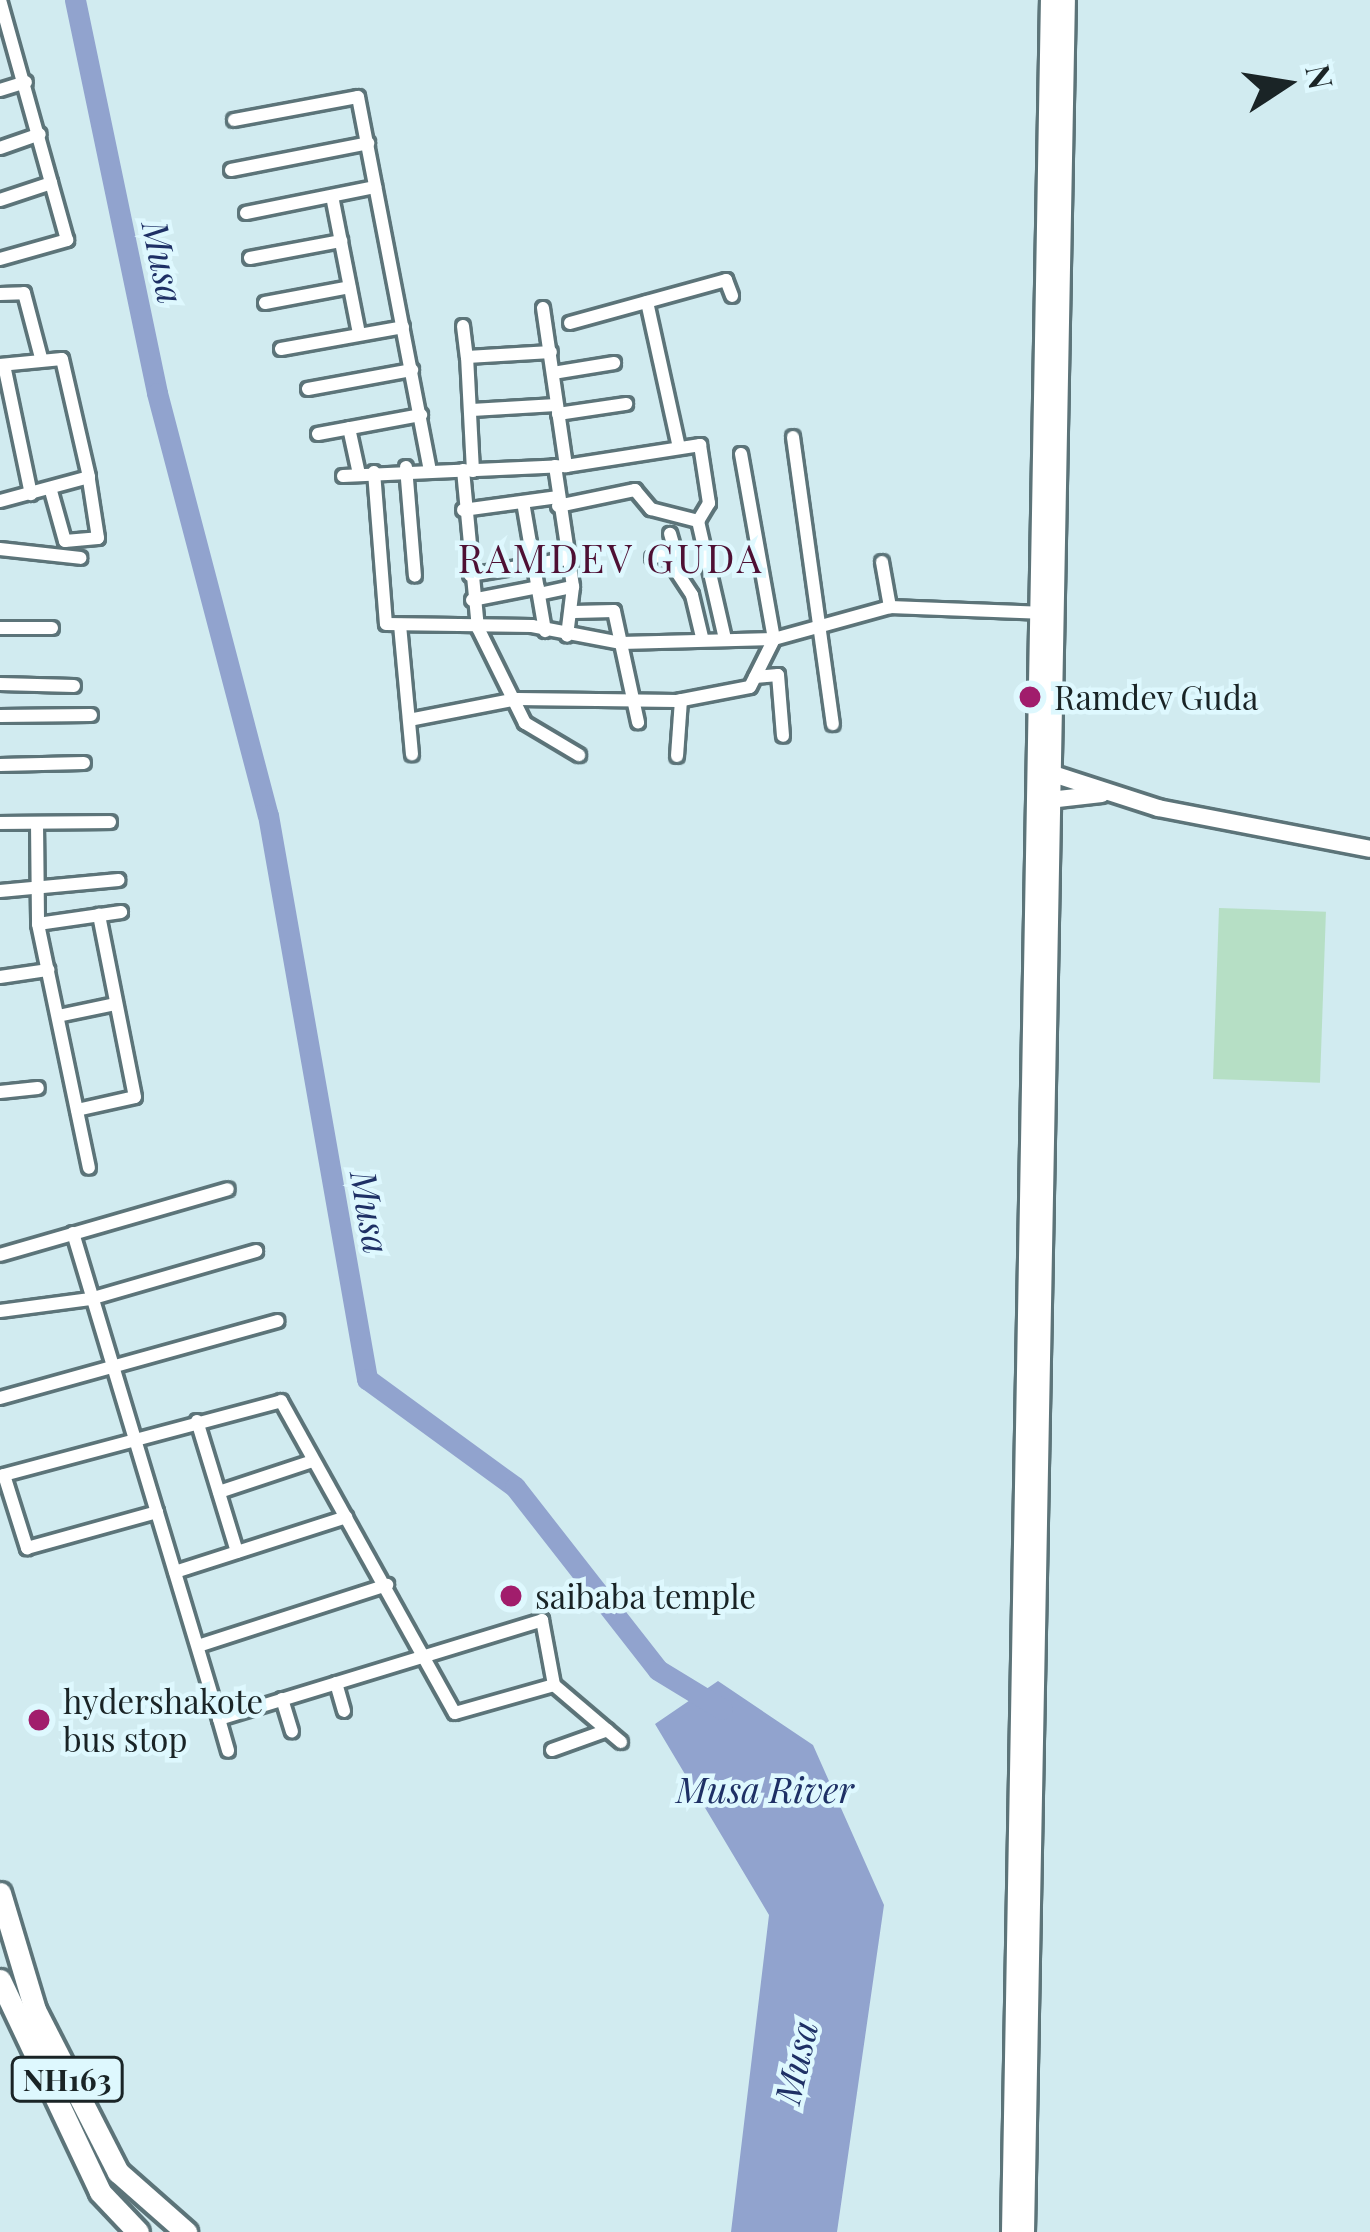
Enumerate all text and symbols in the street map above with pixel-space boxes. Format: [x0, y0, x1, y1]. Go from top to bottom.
north arrow [1226, 24, 1346, 144]
text: N [1297, 60, 1345, 93]
water label: Musa [134, 216, 194, 308]
district label: RAMDEV GUDA [457, 534, 765, 580]
place label: Ramdev Guda [1054, 677, 1259, 717]
marker: Ramdev Guda [1017, 684, 1043, 710]
water label: Musa [342, 1167, 400, 1257]
place label: saibaba temple [535, 1576, 757, 1616]
marker: saibaba temple [498, 1583, 524, 1609]
place label: hydershakote bus stop [63, 1681, 263, 1759]
marker: hydershakote bus stop [26, 1707, 52, 1733]
water label: Musa River [676, 1767, 854, 1811]
water label: Musa [765, 2016, 825, 2108]
road number: NH163 [10, 2055, 124, 2103]

